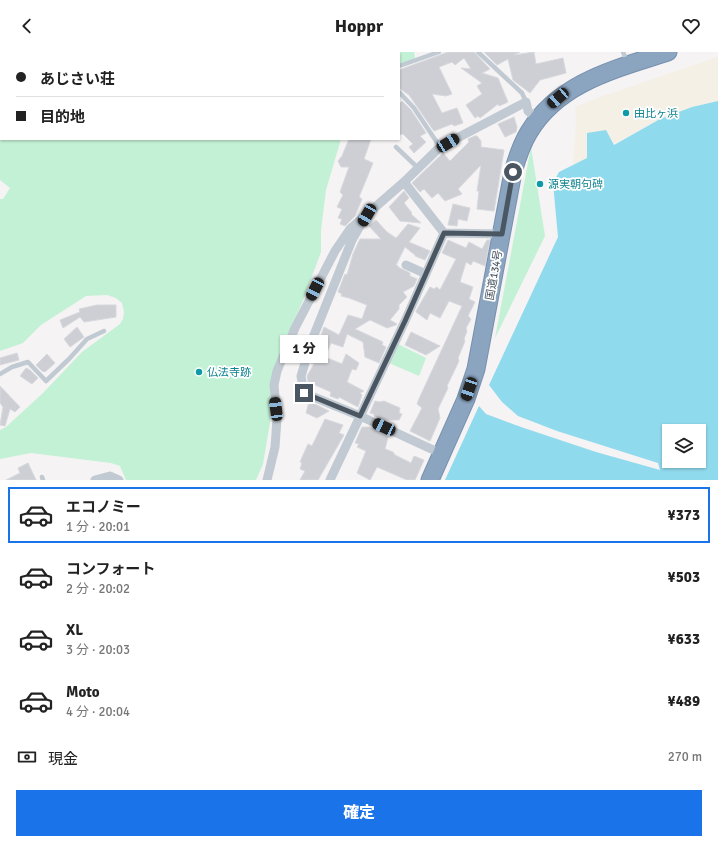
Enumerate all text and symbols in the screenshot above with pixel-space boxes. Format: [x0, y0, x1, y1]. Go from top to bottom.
icon: back [16, 15, 38, 37]
text: Hoppr [335, 15, 383, 37]
icon: heart [680, 15, 702, 37]
text: あじさい荘 [40, 70, 115, 88]
car [545, 86, 571, 110]
place label: 由比ヶ浜 [634, 107, 678, 120]
text: 目的地 [40, 108, 85, 126]
marker: 由比ヶ浜 [621, 108, 631, 118]
car [435, 132, 461, 154]
route start [504, 163, 522, 181]
place label: 源実朝句碑 [548, 178, 603, 191]
marker: 源実朝句碑 [535, 179, 545, 189]
car [356, 202, 378, 228]
street label: 国道134号 [483, 249, 505, 301]
car [304, 276, 326, 302]
callout: 1 分 [280, 335, 328, 363]
text: 1 分 [293, 341, 315, 357]
place label: 仏法寺跡 [207, 366, 251, 379]
marker: 仏法寺跡 [194, 367, 204, 377]
car [459, 376, 479, 402]
route end [295, 384, 313, 402]
car [269, 396, 283, 422]
car [371, 416, 397, 438]
map controls [662, 424, 706, 468]
button: layers [662, 424, 706, 468]
icon: car [18, 497, 54, 533]
text: エコノミー [66, 498, 141, 516]
text: ¥373 [668, 506, 700, 524]
text: 1 分 · 20:01 [66, 519, 130, 535]
icon: car [18, 559, 54, 595]
text: コンフォート [66, 560, 156, 578]
text: ¥503 [668, 568, 700, 586]
text: 2 分 · 20:02 [66, 581, 130, 597]
icon: car [18, 621, 54, 657]
text: XL [66, 621, 83, 639]
text: ¥633 [668, 630, 700, 648]
text: 3 分 · 20:03 [66, 642, 130, 658]
icon: car [18, 683, 54, 719]
text: Moto [66, 683, 100, 701]
text: ¥489 [668, 692, 700, 710]
text: 4 分 · 20:04 [66, 704, 130, 720]
icon: cash [16, 746, 38, 768]
text: 270 m [668, 749, 702, 765]
text: 現金 [48, 750, 78, 768]
button: 確定 [16, 790, 702, 836]

